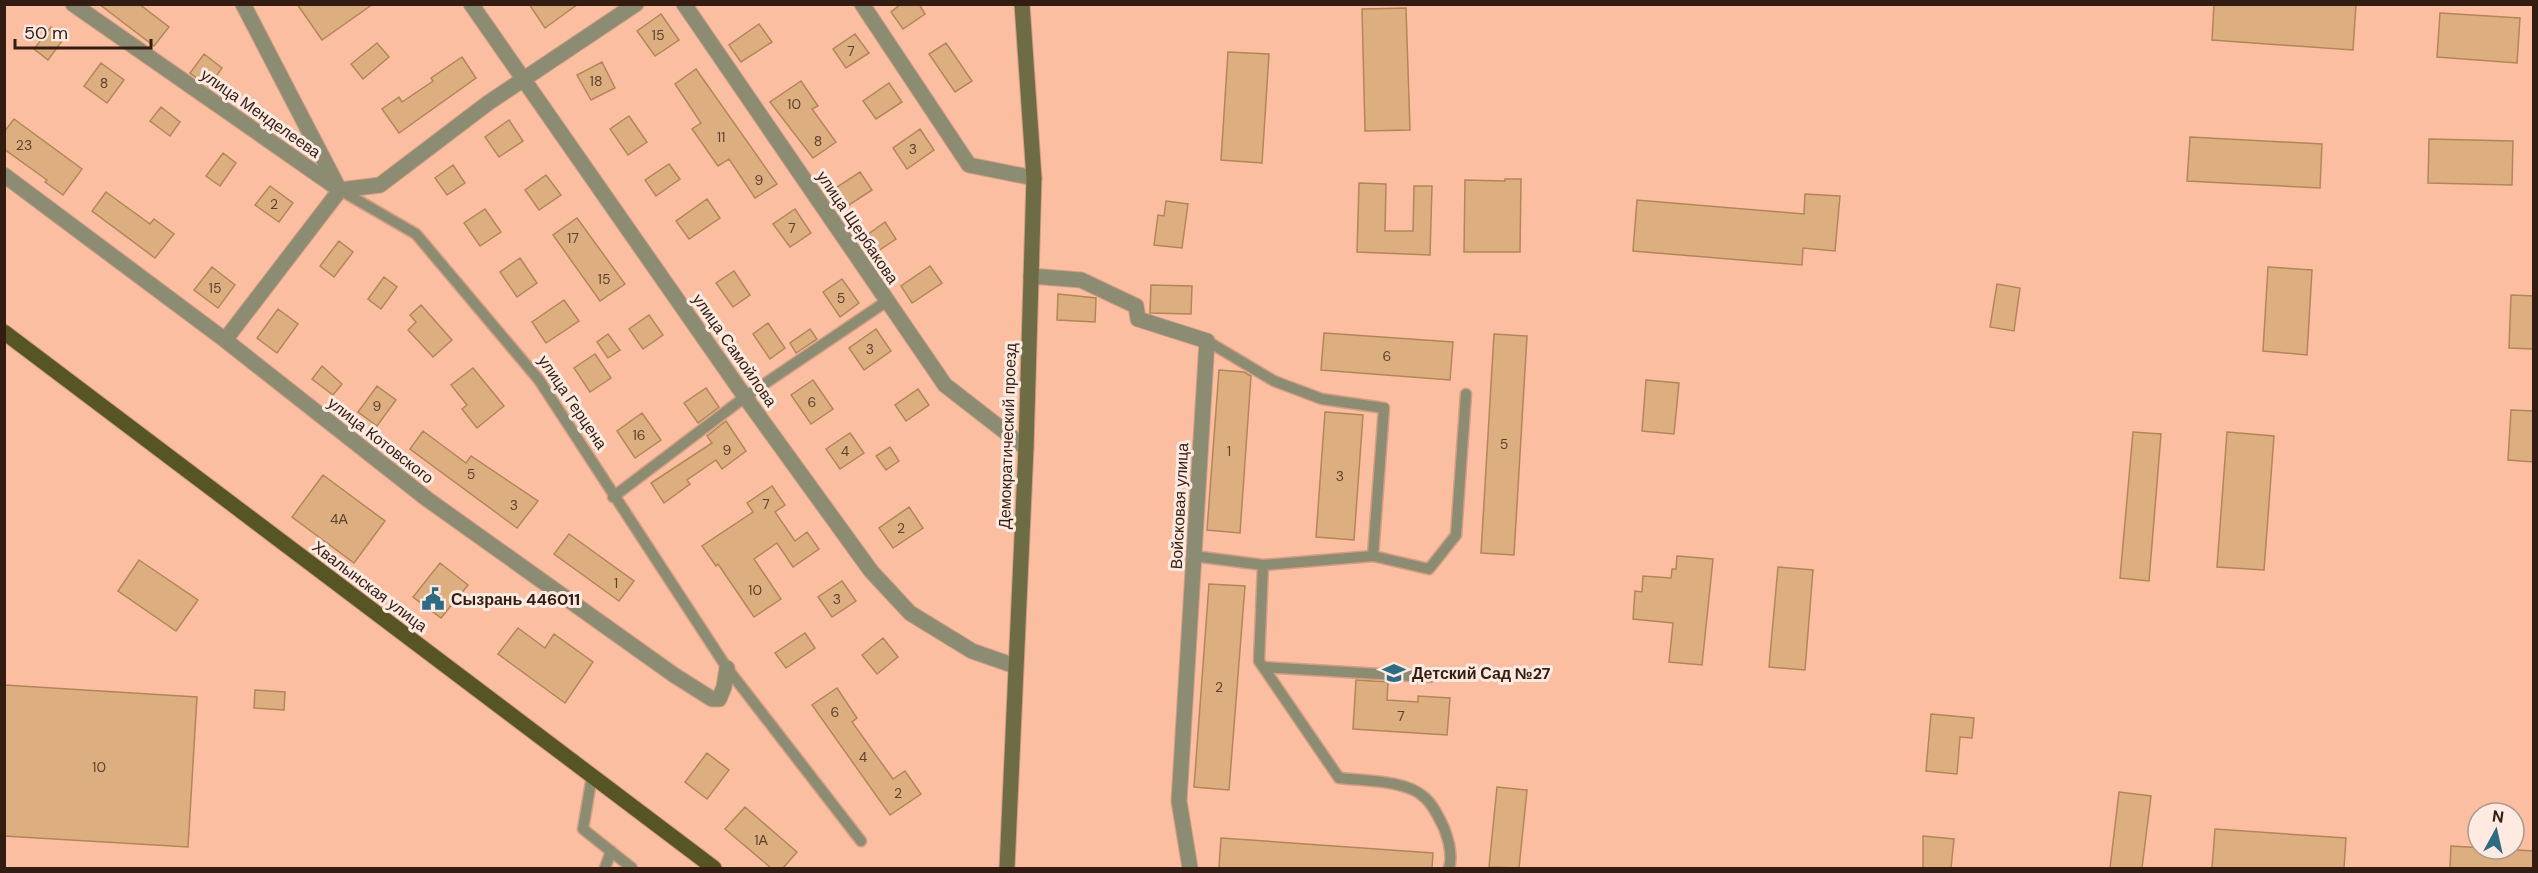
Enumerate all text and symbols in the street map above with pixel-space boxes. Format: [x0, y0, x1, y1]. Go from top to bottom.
scale bar [15, 12, 152, 50]
text: 50 m [24, 21, 68, 45]
house number: 15 [652, 26, 664, 44]
house number: 7 [847, 42, 855, 60]
street label: улица Менделеева [197, 64, 325, 163]
house number: 18 [590, 72, 602, 90]
house number: 8 [100, 74, 108, 92]
house number: 10 [787, 95, 801, 113]
house number: 11 [717, 128, 725, 146]
house number: 8 [814, 132, 822, 150]
house number: 23 [16, 136, 32, 154]
house number: 3 [909, 140, 917, 158]
street label: улица Щербакова [812, 167, 903, 288]
house number: 9 [755, 171, 764, 189]
house number: 2 [270, 195, 278, 213]
house number: 7 [788, 219, 796, 237]
house number: 17 [567, 229, 579, 247]
house number: 15 [598, 270, 610, 288]
house number: 15 [209, 279, 221, 297]
house number: 5 [837, 289, 845, 307]
street label: улица Самойлова [688, 290, 781, 411]
house number: 3 [866, 340, 874, 358]
street label: Демократический проезд [994, 342, 1021, 529]
house number: 6 [1383, 347, 1391, 365]
street label: улица Герцена [533, 351, 612, 454]
street label: улица Котовского [323, 392, 438, 488]
house number: 6 [808, 393, 816, 411]
house number: 9 [373, 397, 382, 415]
house number: 16 [632, 426, 646, 444]
house number: 5 [1500, 435, 1508, 453]
house number: 9 [723, 441, 732, 459]
house number: 4 [841, 442, 850, 460]
street label: Войсковая улица [1166, 442, 1193, 570]
house number: 1 [1227, 442, 1231, 460]
house number: 5 [467, 465, 475, 483]
house number: 3 [1336, 467, 1344, 485]
house number: 7 [762, 495, 770, 513]
house number: 3 [510, 496, 518, 514]
house number: 4А [330, 510, 349, 528]
house number: 2 [897, 519, 905, 537]
street label: Хвалынская улица [308, 536, 431, 637]
house number: 1 [614, 574, 618, 592]
house number: 10 [748, 581, 762, 599]
public building icon: Сызрань 446011 [420, 586, 446, 612]
place label: Сызрань 446011 [451, 589, 580, 610]
house number: 3 [833, 590, 841, 608]
school or university icon: Детский Сад №27 [1381, 660, 1407, 686]
place label: Детский Сад №27 [1412, 663, 1551, 684]
house number: 2 [1215, 678, 1223, 696]
house number: 6 [831, 703, 839, 721]
house number: 7 [1397, 707, 1405, 725]
house number: 4 [859, 748, 868, 766]
house number: 10 [92, 758, 106, 776]
house number: 2 [894, 784, 902, 802]
north arrow [2466, 801, 2526, 861]
text: N [2491, 805, 2505, 828]
house number: 1А [754, 831, 769, 849]

